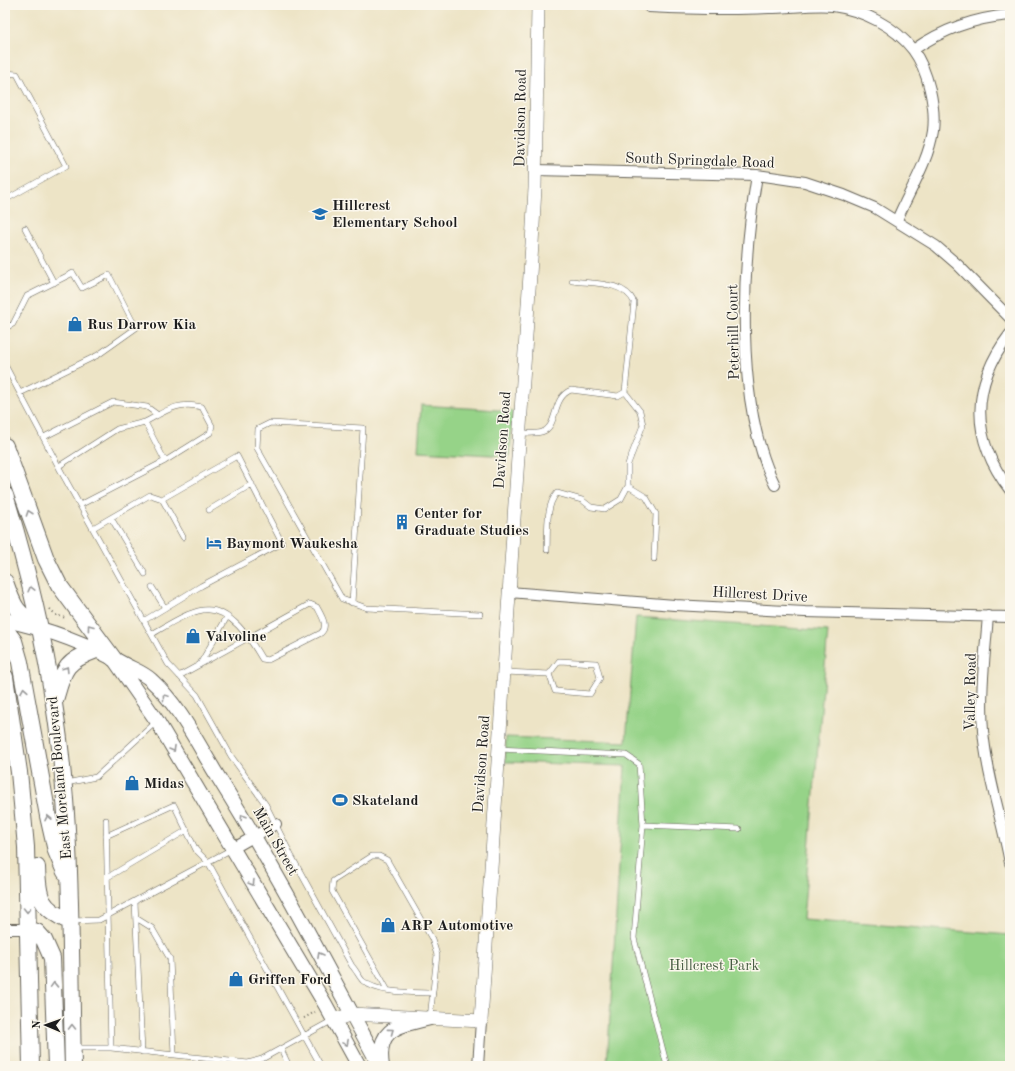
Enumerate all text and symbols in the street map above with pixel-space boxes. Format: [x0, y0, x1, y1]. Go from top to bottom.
street label: Davidson Road [513, 69, 530, 167]
street label: South Springdale Road [625, 151, 775, 172]
place label: Hillcrest Elementary School [332, 199, 458, 231]
school or university icon: Hillcrest Elementary School [311, 205, 329, 223]
street label: Peterhill Court [726, 284, 743, 380]
shop icon: Rus Darrow Kia [66, 315, 84, 333]
place label: Rus Darrow Kia [87, 318, 196, 333]
street label: Davidson Road [493, 390, 514, 490]
place label: Center for Graduate Studies [414, 507, 529, 539]
one-way arrow [25, 510, 33, 517]
building icon: Center for Graduate Studies [393, 513, 411, 531]
hotel icon: Baymont Waukesha [205, 534, 223, 552]
place label: Baymont Waukesha [226, 537, 358, 552]
one-way arrow [27, 586, 35, 592]
street label: Hillcrest Drive [712, 586, 808, 605]
one-way arrow [87, 624, 94, 631]
shop icon: Valvoline [184, 627, 202, 645]
place label: Valvoline [205, 630, 267, 645]
street label: Valley Road [963, 653, 980, 731]
one-way arrow [61, 666, 69, 673]
one-way arrow [20, 687, 29, 693]
one-way arrow [163, 694, 170, 701]
street label: East Moreland Boulevard [46, 695, 75, 860]
street label: Davidson Road [472, 714, 493, 814]
one-way arrow [169, 745, 176, 752]
shop icon: Midas [123, 774, 141, 792]
place label: Midas [144, 777, 184, 792]
sports icon: Skateland [331, 791, 349, 809]
place label: Skateland [352, 794, 419, 809]
street label: Main Street [249, 805, 300, 878]
one-way arrow [45, 814, 53, 821]
one-way arrow [241, 815, 248, 822]
one-way arrow [248, 879, 255, 886]
one-way arrow [23, 907, 32, 913]
shop icon: ARP Automotive [379, 916, 397, 934]
place label: ARP Automotive [400, 919, 513, 934]
one-way arrow [317, 952, 325, 960]
park label: Hillcrest Park [669, 959, 759, 974]
shop icon: Griffen Ford [227, 970, 245, 988]
place label: Griffen Ford [248, 973, 331, 988]
one-way arrow [50, 982, 58, 988]
north arrow [26, 1005, 66, 1045]
text: N [32, 1020, 43, 1029]
one-way arrow [67, 1024, 76, 1030]
one-way arrow [387, 1029, 394, 1036]
one-way arrow [342, 1039, 349, 1046]

